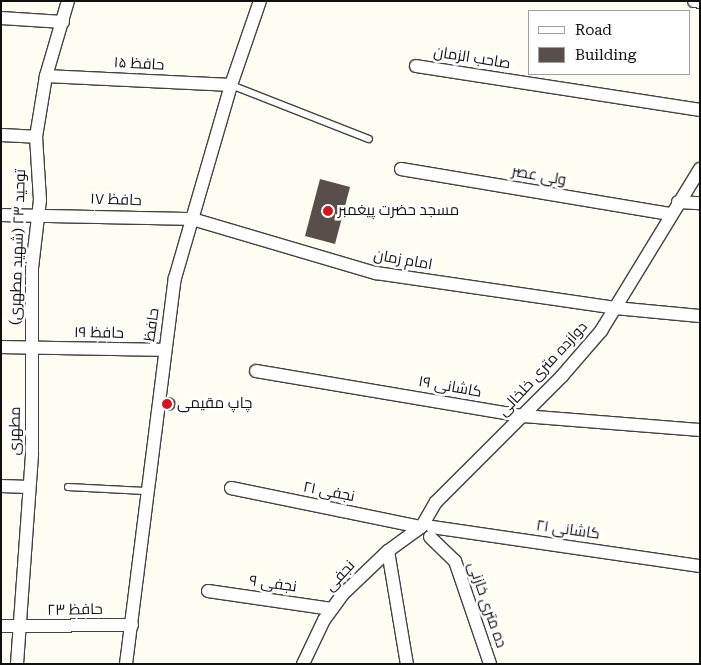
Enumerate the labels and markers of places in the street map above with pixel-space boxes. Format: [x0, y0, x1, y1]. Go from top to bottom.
place label: مسجد حضرت پیغمبر [338, 202, 459, 220]
marker: مسجد حضرت پیغمبر [322, 205, 334, 217]
place label: چاپ مقیمی [177, 395, 252, 413]
marker: چاپ مقیمی [161, 398, 173, 410]

